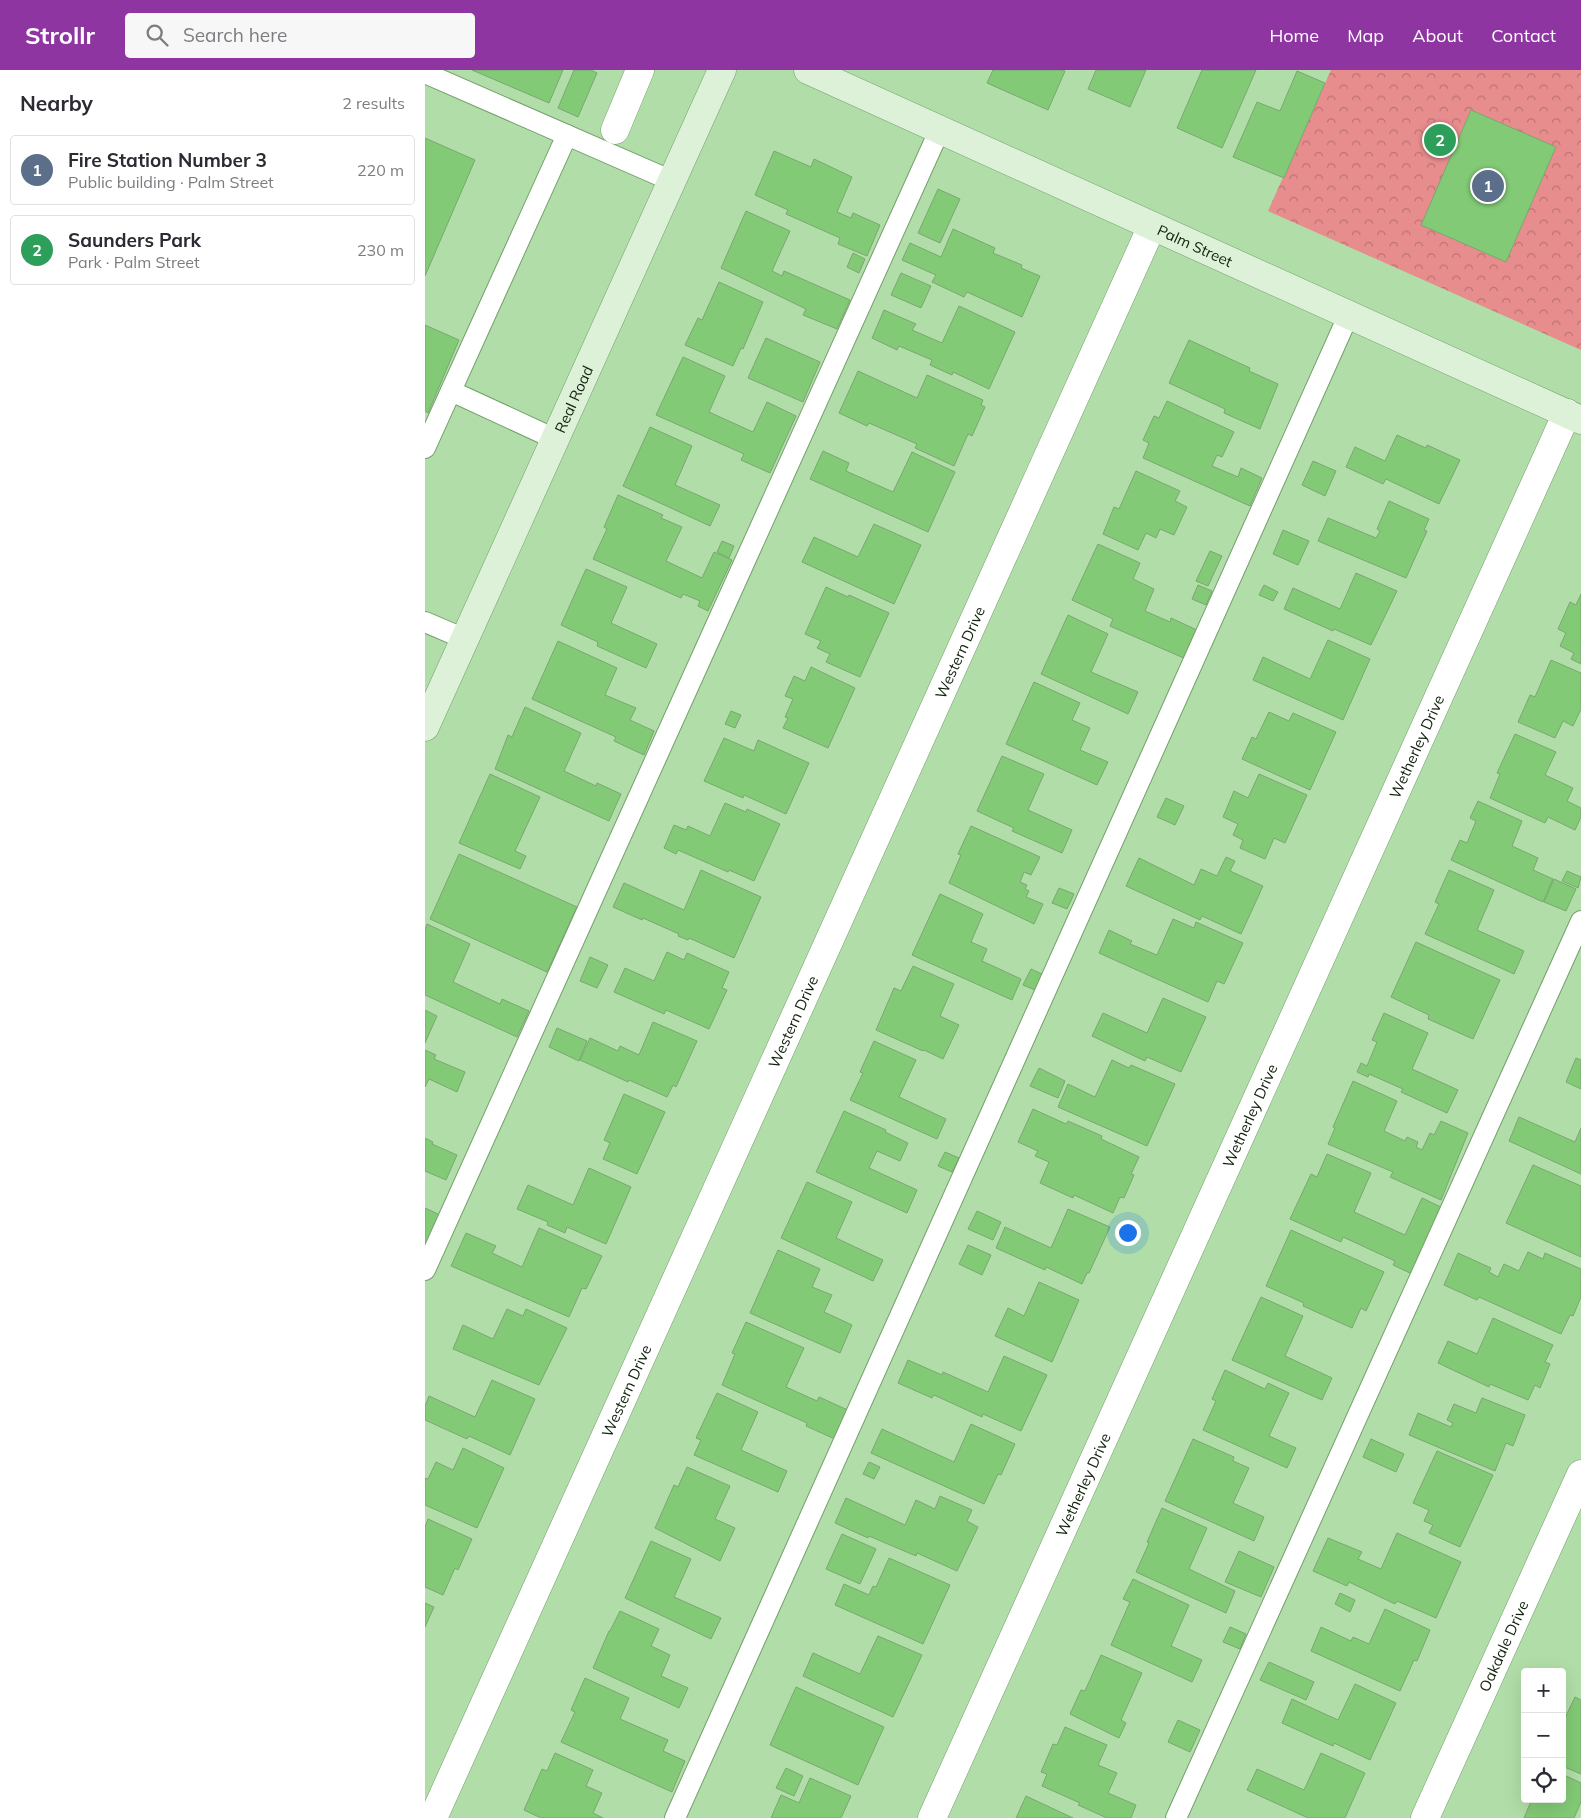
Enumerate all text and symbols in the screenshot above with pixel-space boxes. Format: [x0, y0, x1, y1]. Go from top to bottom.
search box [125, 13, 475, 58]
text: Strollr [25, 20, 95, 50]
icon: search [143, 21, 171, 49]
text: Search here [183, 23, 287, 47]
text: Home [1269, 24, 1319, 47]
text: Map [1347, 24, 1384, 47]
text: About [1412, 24, 1463, 47]
text: Contact [1491, 24, 1556, 47]
text: Nearby [20, 90, 93, 116]
text: 2 results [342, 93, 405, 113]
pin: 2 [1424, 121, 1456, 159]
text: Fire Station Number 3 [68, 148, 267, 172]
text: 1 [32, 160, 42, 180]
text: 220 m [357, 160, 404, 180]
pin: 1 [1472, 167, 1504, 205]
text: Public building · Palm Street [68, 172, 274, 192]
street label: Palm Street [1155, 220, 1236, 271]
text: Saunders Park [68, 228, 201, 252]
text: 2 [32, 240, 42, 260]
text: 230 m [357, 240, 404, 260]
text: Park · Palm Street [68, 252, 200, 272]
street label: Real Road [550, 362, 597, 436]
street label: Western Drive [930, 603, 989, 701]
street label: Wetherley Drive [1385, 692, 1448, 801]
street label: Western Drive [764, 972, 822, 1071]
street label: Wetherley Drive [1218, 1061, 1281, 1170]
your location [1115, 1220, 1141, 1246]
street label: Western Drive [597, 1341, 655, 1440]
street label: Wetherley Drive [1051, 1430, 1114, 1539]
street label: Oakdale Drive [1474, 1597, 1532, 1694]
map controls [1521, 1668, 1566, 1803]
button: + [1521, 1668, 1566, 1713]
button: − [1521, 1713, 1566, 1758]
button: locate [1521, 1758, 1566, 1803]

